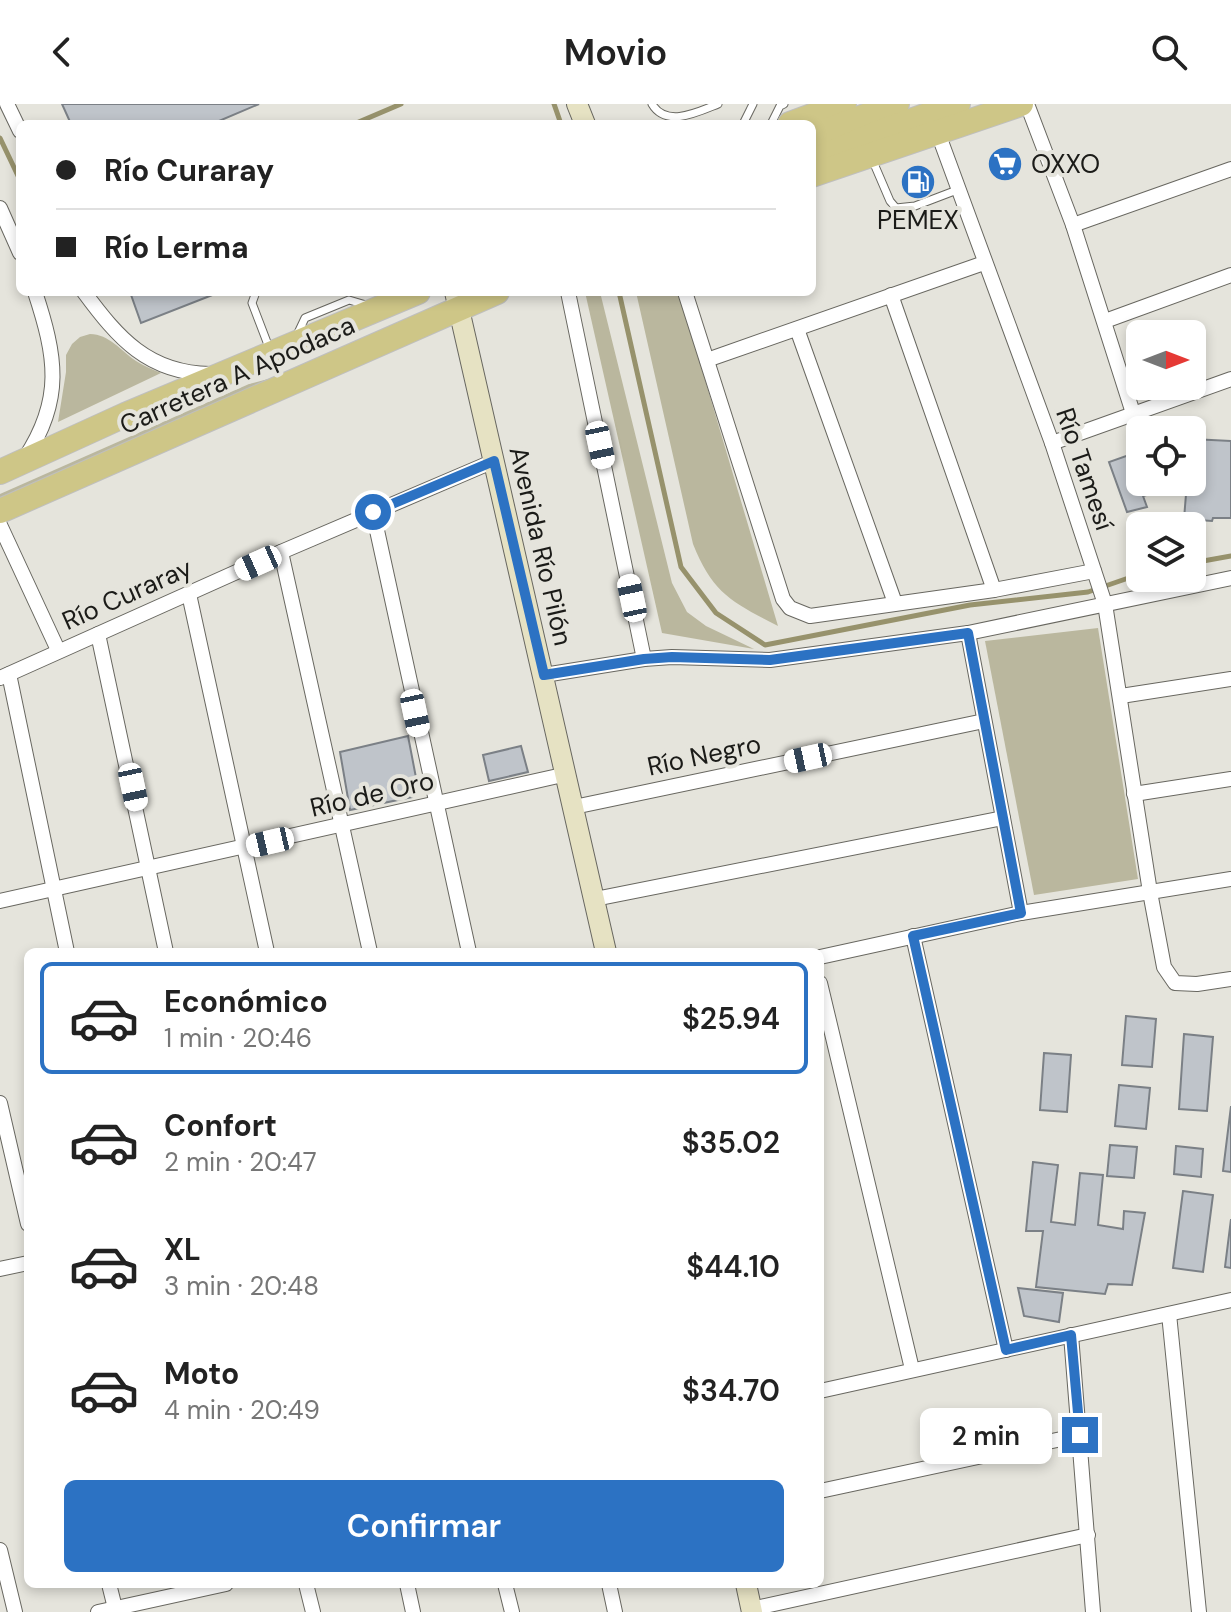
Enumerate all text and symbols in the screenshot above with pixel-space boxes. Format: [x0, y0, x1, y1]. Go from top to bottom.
text: Movio [564, 29, 667, 76]
icon: back [40, 30, 84, 74]
icon: search [1147, 30, 1191, 74]
supermarket icon: OXXO [986, 145, 1024, 183]
place label: OXXO [1031, 147, 1100, 181]
text: Río Curaray [104, 151, 274, 190]
fuel station icon: PEMEX [899, 163, 937, 201]
place label: PEMEX [877, 203, 959, 237]
text: Río Lerma [104, 228, 249, 267]
street label: Carretera A Apodaca [114, 308, 360, 442]
north arrow [1126, 320, 1206, 400]
map controls [1126, 320, 1206, 592]
street label: Río Tamesí [1048, 403, 1122, 535]
button: locate [1126, 416, 1206, 496]
car [583, 419, 617, 471]
street label: Avenida Río Pilón [502, 443, 580, 649]
route start [355, 494, 391, 530]
button: layers [1126, 512, 1206, 592]
car [231, 542, 285, 584]
street label: Río Curaray [57, 550, 197, 638]
car [615, 572, 649, 624]
car [398, 687, 432, 739]
street label: Río Negro [644, 726, 764, 784]
car [782, 741, 834, 775]
car [116, 761, 150, 813]
street label: Río de Oro [307, 763, 437, 825]
car [244, 825, 296, 859]
icon: car [68, 982, 140, 1054]
text: Económico [164, 982, 328, 1021]
text: $25.94 [682, 999, 780, 1038]
text: 1 min · 20:46 [164, 1021, 312, 1055]
icon: car [68, 1106, 140, 1178]
text: Confort [164, 1106, 277, 1145]
text: $35.02 [682, 1123, 780, 1162]
text: 2 min · 20:47 [164, 1145, 317, 1179]
icon: car [68, 1230, 140, 1302]
text: XL [164, 1230, 201, 1269]
text: $44.10 [686, 1247, 780, 1286]
text: 3 min · 20:48 [164, 1269, 319, 1303]
icon: car [68, 1354, 140, 1426]
text: Moto [164, 1354, 239, 1393]
text: $34.70 [682, 1371, 780, 1410]
text: 4 min · 20:49 [164, 1393, 320, 1427]
callout: 2 min [920, 1407, 1052, 1463]
route end [1062, 1417, 1098, 1453]
text: 2 min [952, 1419, 1020, 1453]
button: Confirmar [64, 1480, 784, 1572]

